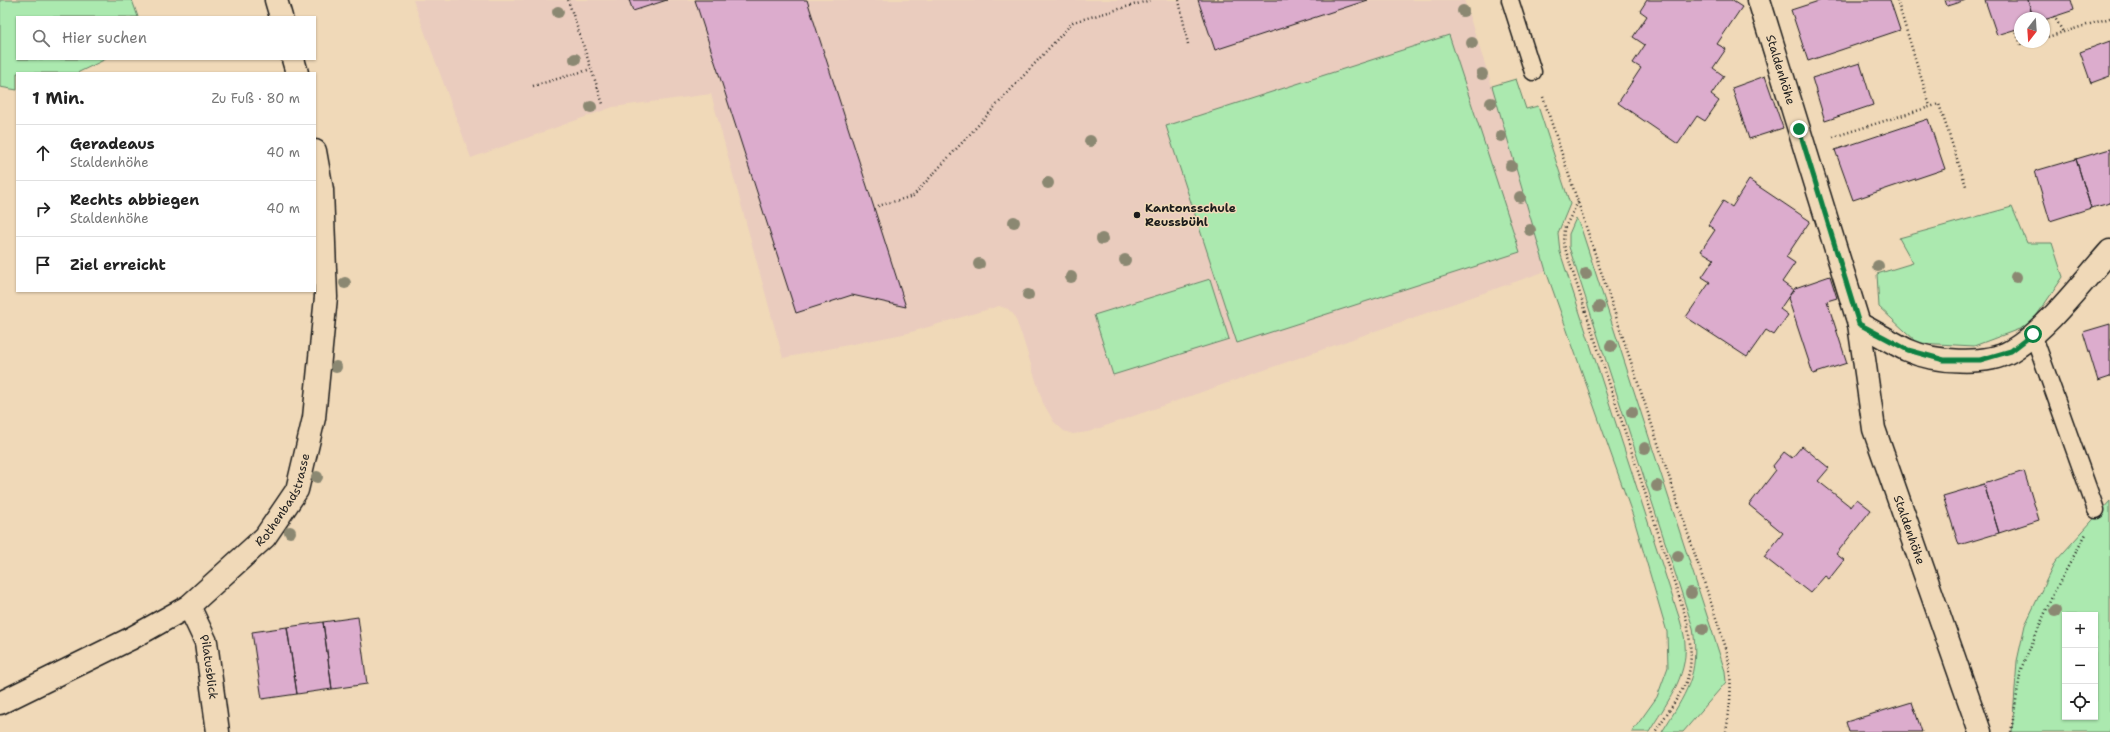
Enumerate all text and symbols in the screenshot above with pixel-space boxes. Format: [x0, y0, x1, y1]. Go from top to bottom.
north arrow [2014, 12, 2050, 48]
search box [16, 16, 316, 60]
icon: search [30, 27, 52, 49]
text: Hier suchen [62, 28, 147, 48]
street label: Staldenhöhe [1762, 33, 1799, 107]
text: 1 Min. [32, 87, 85, 109]
text: Zu Fuß · 80 m [211, 90, 300, 107]
route end [1790, 120, 1808, 138]
text: Geradeaus [70, 134, 155, 154]
icon: ahead [32, 142, 54, 164]
text: 40 m [266, 144, 300, 161]
text: Staldenhöhe [70, 154, 149, 171]
text: Rechts abbiegen [70, 190, 199, 210]
icon: right [32, 198, 54, 220]
text: 40 m [266, 200, 300, 217]
place label: Kantonsschule Reussbühl [1145, 200, 1236, 230]
text: Staldenhöhe [70, 210, 149, 227]
marker: Kantonsschule Reussbühl [1132, 210, 1142, 220]
icon: arrive [32, 254, 54, 276]
text: Ziel erreicht [70, 255, 166, 275]
route start [2024, 325, 2042, 343]
street label: Rothenbadstrasse [252, 452, 313, 550]
street label: Staldenhöhe [1890, 493, 1929, 567]
map controls [2062, 612, 2098, 720]
button: + [2062, 612, 2098, 648]
street label: Pilatusblick [196, 632, 222, 700]
button: − [2062, 648, 2098, 684]
button: locate [2062, 684, 2098, 720]

